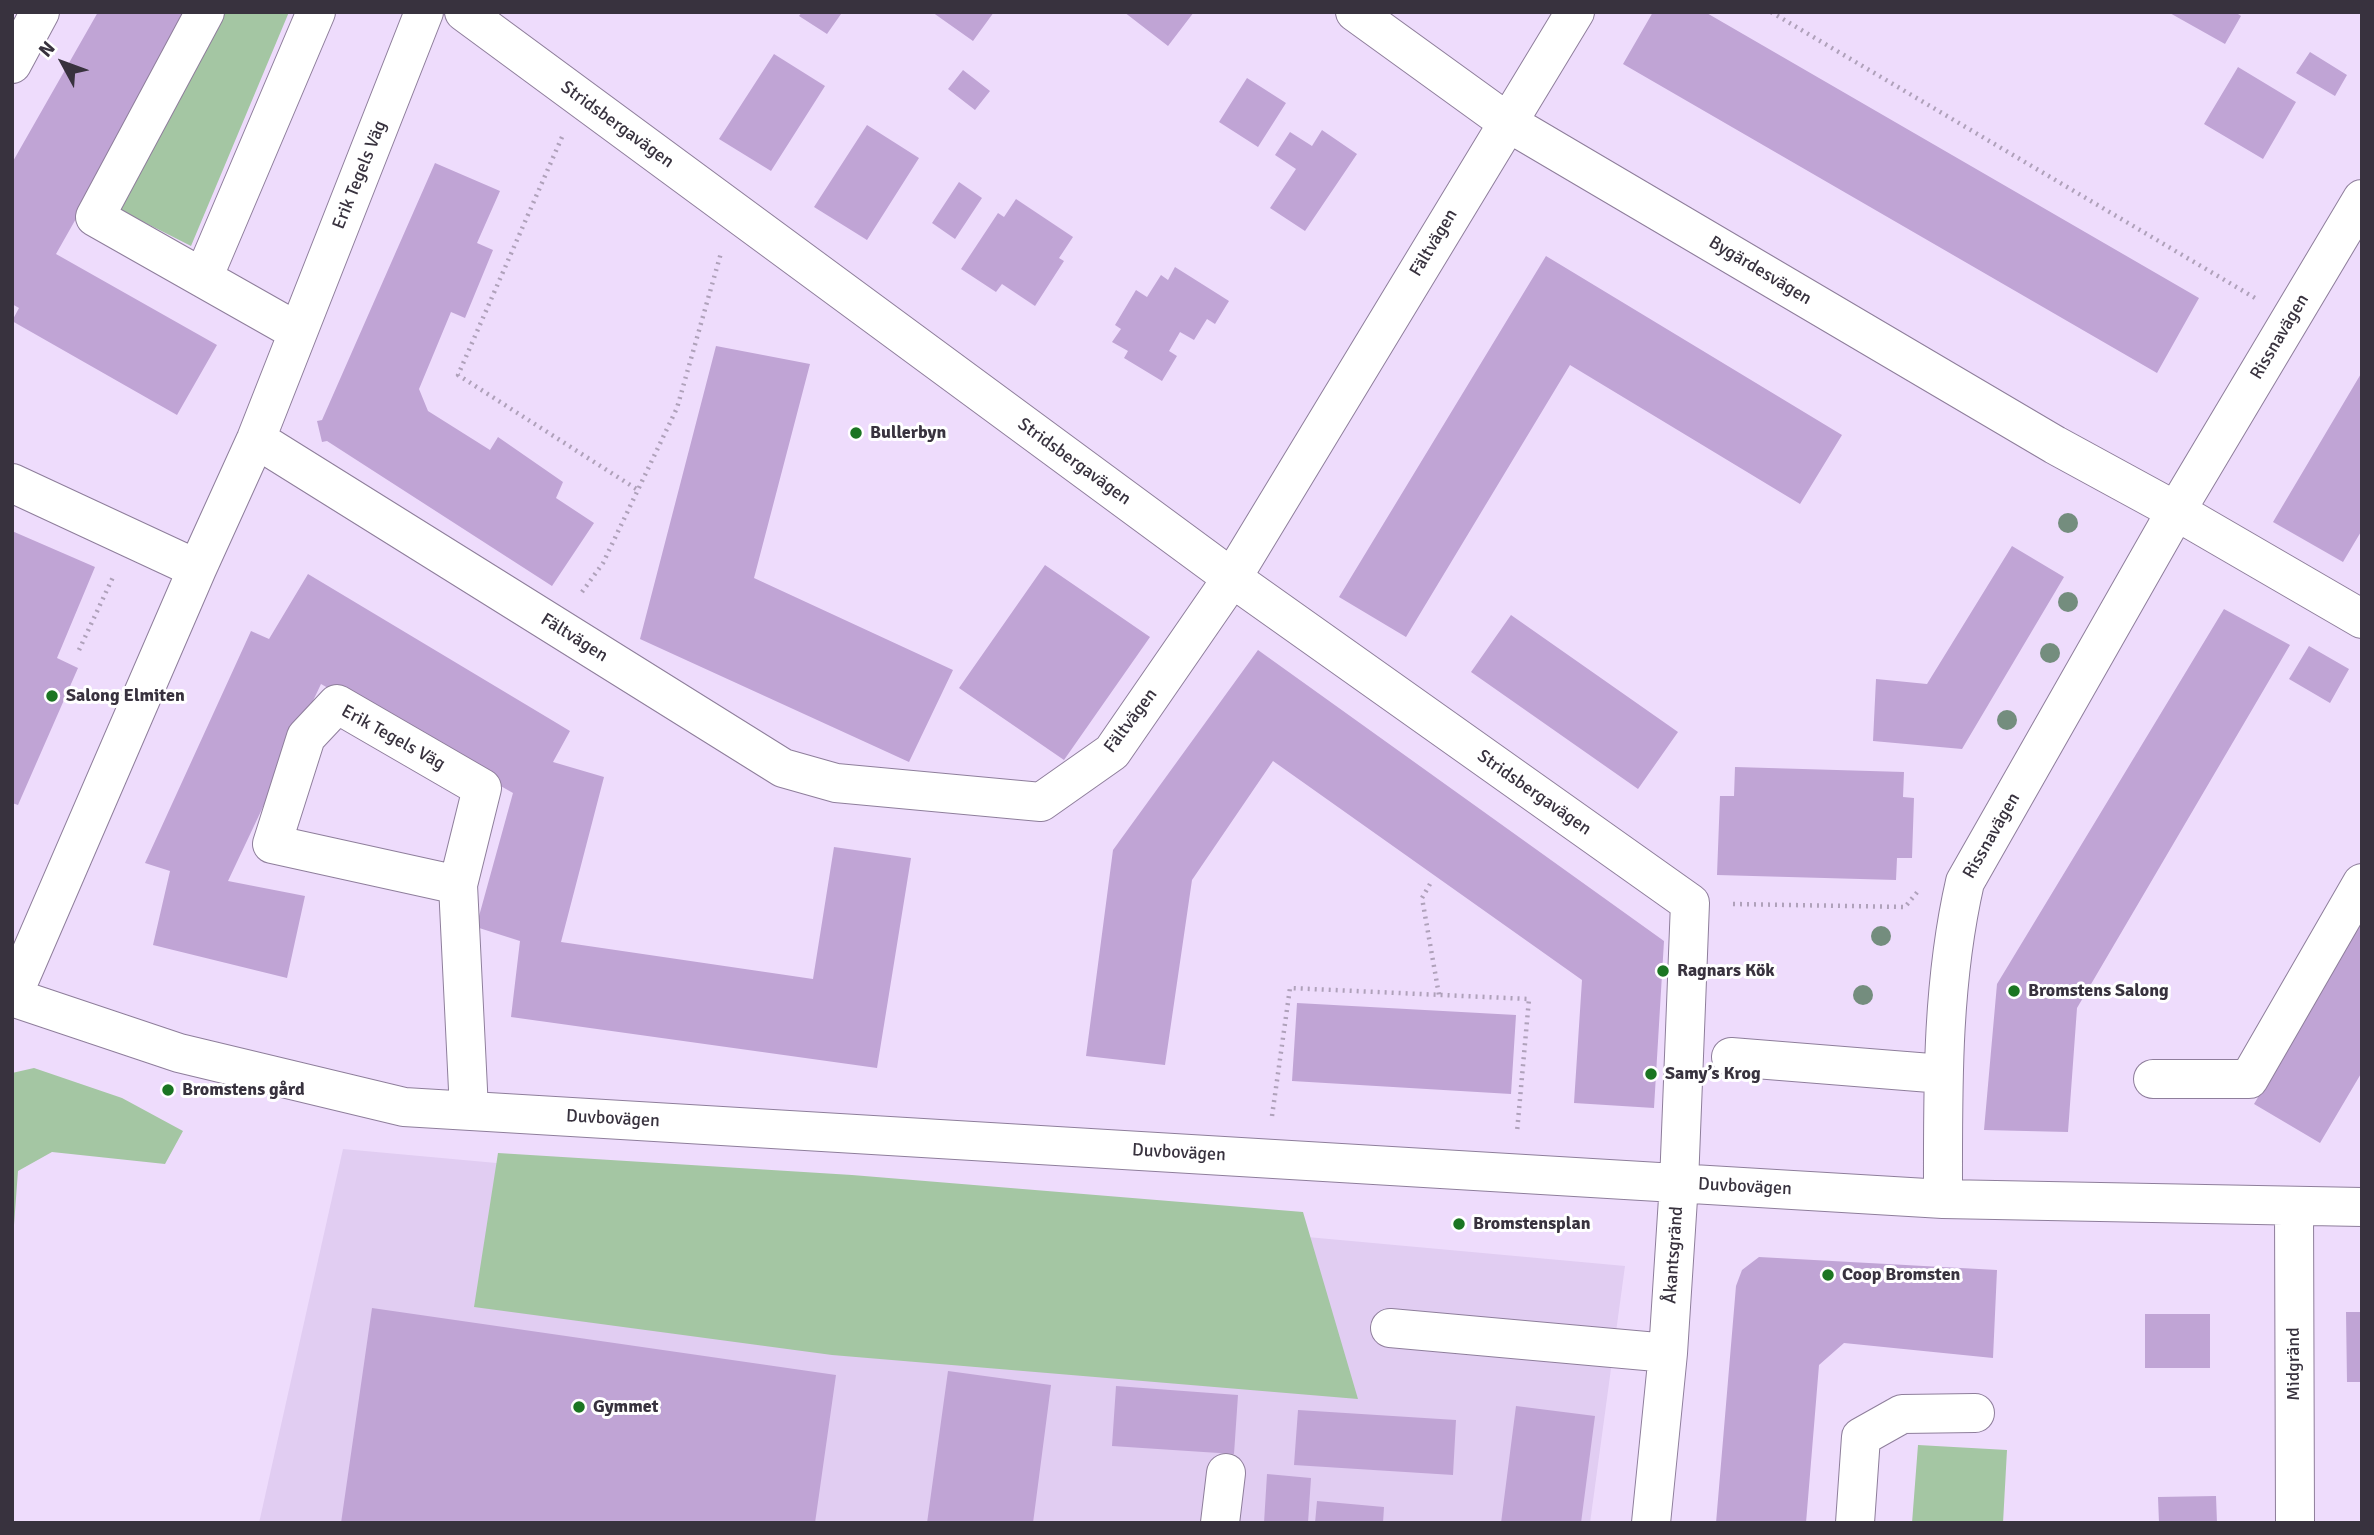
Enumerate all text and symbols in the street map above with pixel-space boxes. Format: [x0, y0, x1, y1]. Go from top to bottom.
north arrow [28, 28, 98, 98]
text: N [34, 36, 61, 62]
street label: Stridsbergavägen [556, 77, 678, 173]
street label: Erik Tegels Väg [328, 118, 392, 232]
street label: Fältvägen [1405, 205, 1463, 281]
street label: Bygärdesvägen [1705, 232, 1815, 310]
street label: Rissnavägen [2246, 290, 2314, 384]
street label: Stridsbergavägen [1013, 414, 1135, 510]
place label: Bullerbyn [870, 422, 946, 444]
marker: Bullerbyn [848, 425, 864, 441]
street label: Fältvägen [537, 609, 611, 667]
place label: Salong Elmiten [66, 685, 185, 707]
street label: Fältvägen [1100, 685, 1162, 757]
marker: Salong Elmiten [44, 688, 60, 704]
street label: Erik Tegels Väg [337, 701, 449, 775]
street label: Stridsbergavägen [1473, 746, 1595, 840]
street label: Rissnavägen [1959, 789, 2025, 883]
place label: Ragnars Kök [1677, 960, 1775, 982]
marker: Ragnars Kök [1655, 963, 1671, 979]
place label: Bromstens Salong [2028, 980, 2169, 1002]
marker: Bromstens Salong [2006, 983, 2022, 999]
place label: Samy’s Krog [1665, 1063, 1761, 1085]
marker: Samy’s Krog [1643, 1066, 1659, 1082]
place label: Bromstens gård [182, 1079, 305, 1101]
marker: Bromstens gård [160, 1082, 176, 1098]
street label: Duvbovägen [566, 1106, 660, 1132]
street label: Duvbovägen [1132, 1140, 1226, 1166]
street label: Duvbovägen [1698, 1174, 1792, 1200]
street label: Åkantsgränd [1660, 1206, 1688, 1304]
place label: Bromstensplan [1473, 1213, 1591, 1235]
marker: Bromstensplan [1451, 1216, 1467, 1232]
place label: Coop Bromsten [1842, 1264, 1960, 1286]
marker: Coop Bromsten [1820, 1267, 1836, 1283]
street label: Midgränd [2283, 1327, 2305, 1401]
place label: Gymmet [593, 1396, 658, 1418]
marker: Gymmet [571, 1399, 587, 1415]

